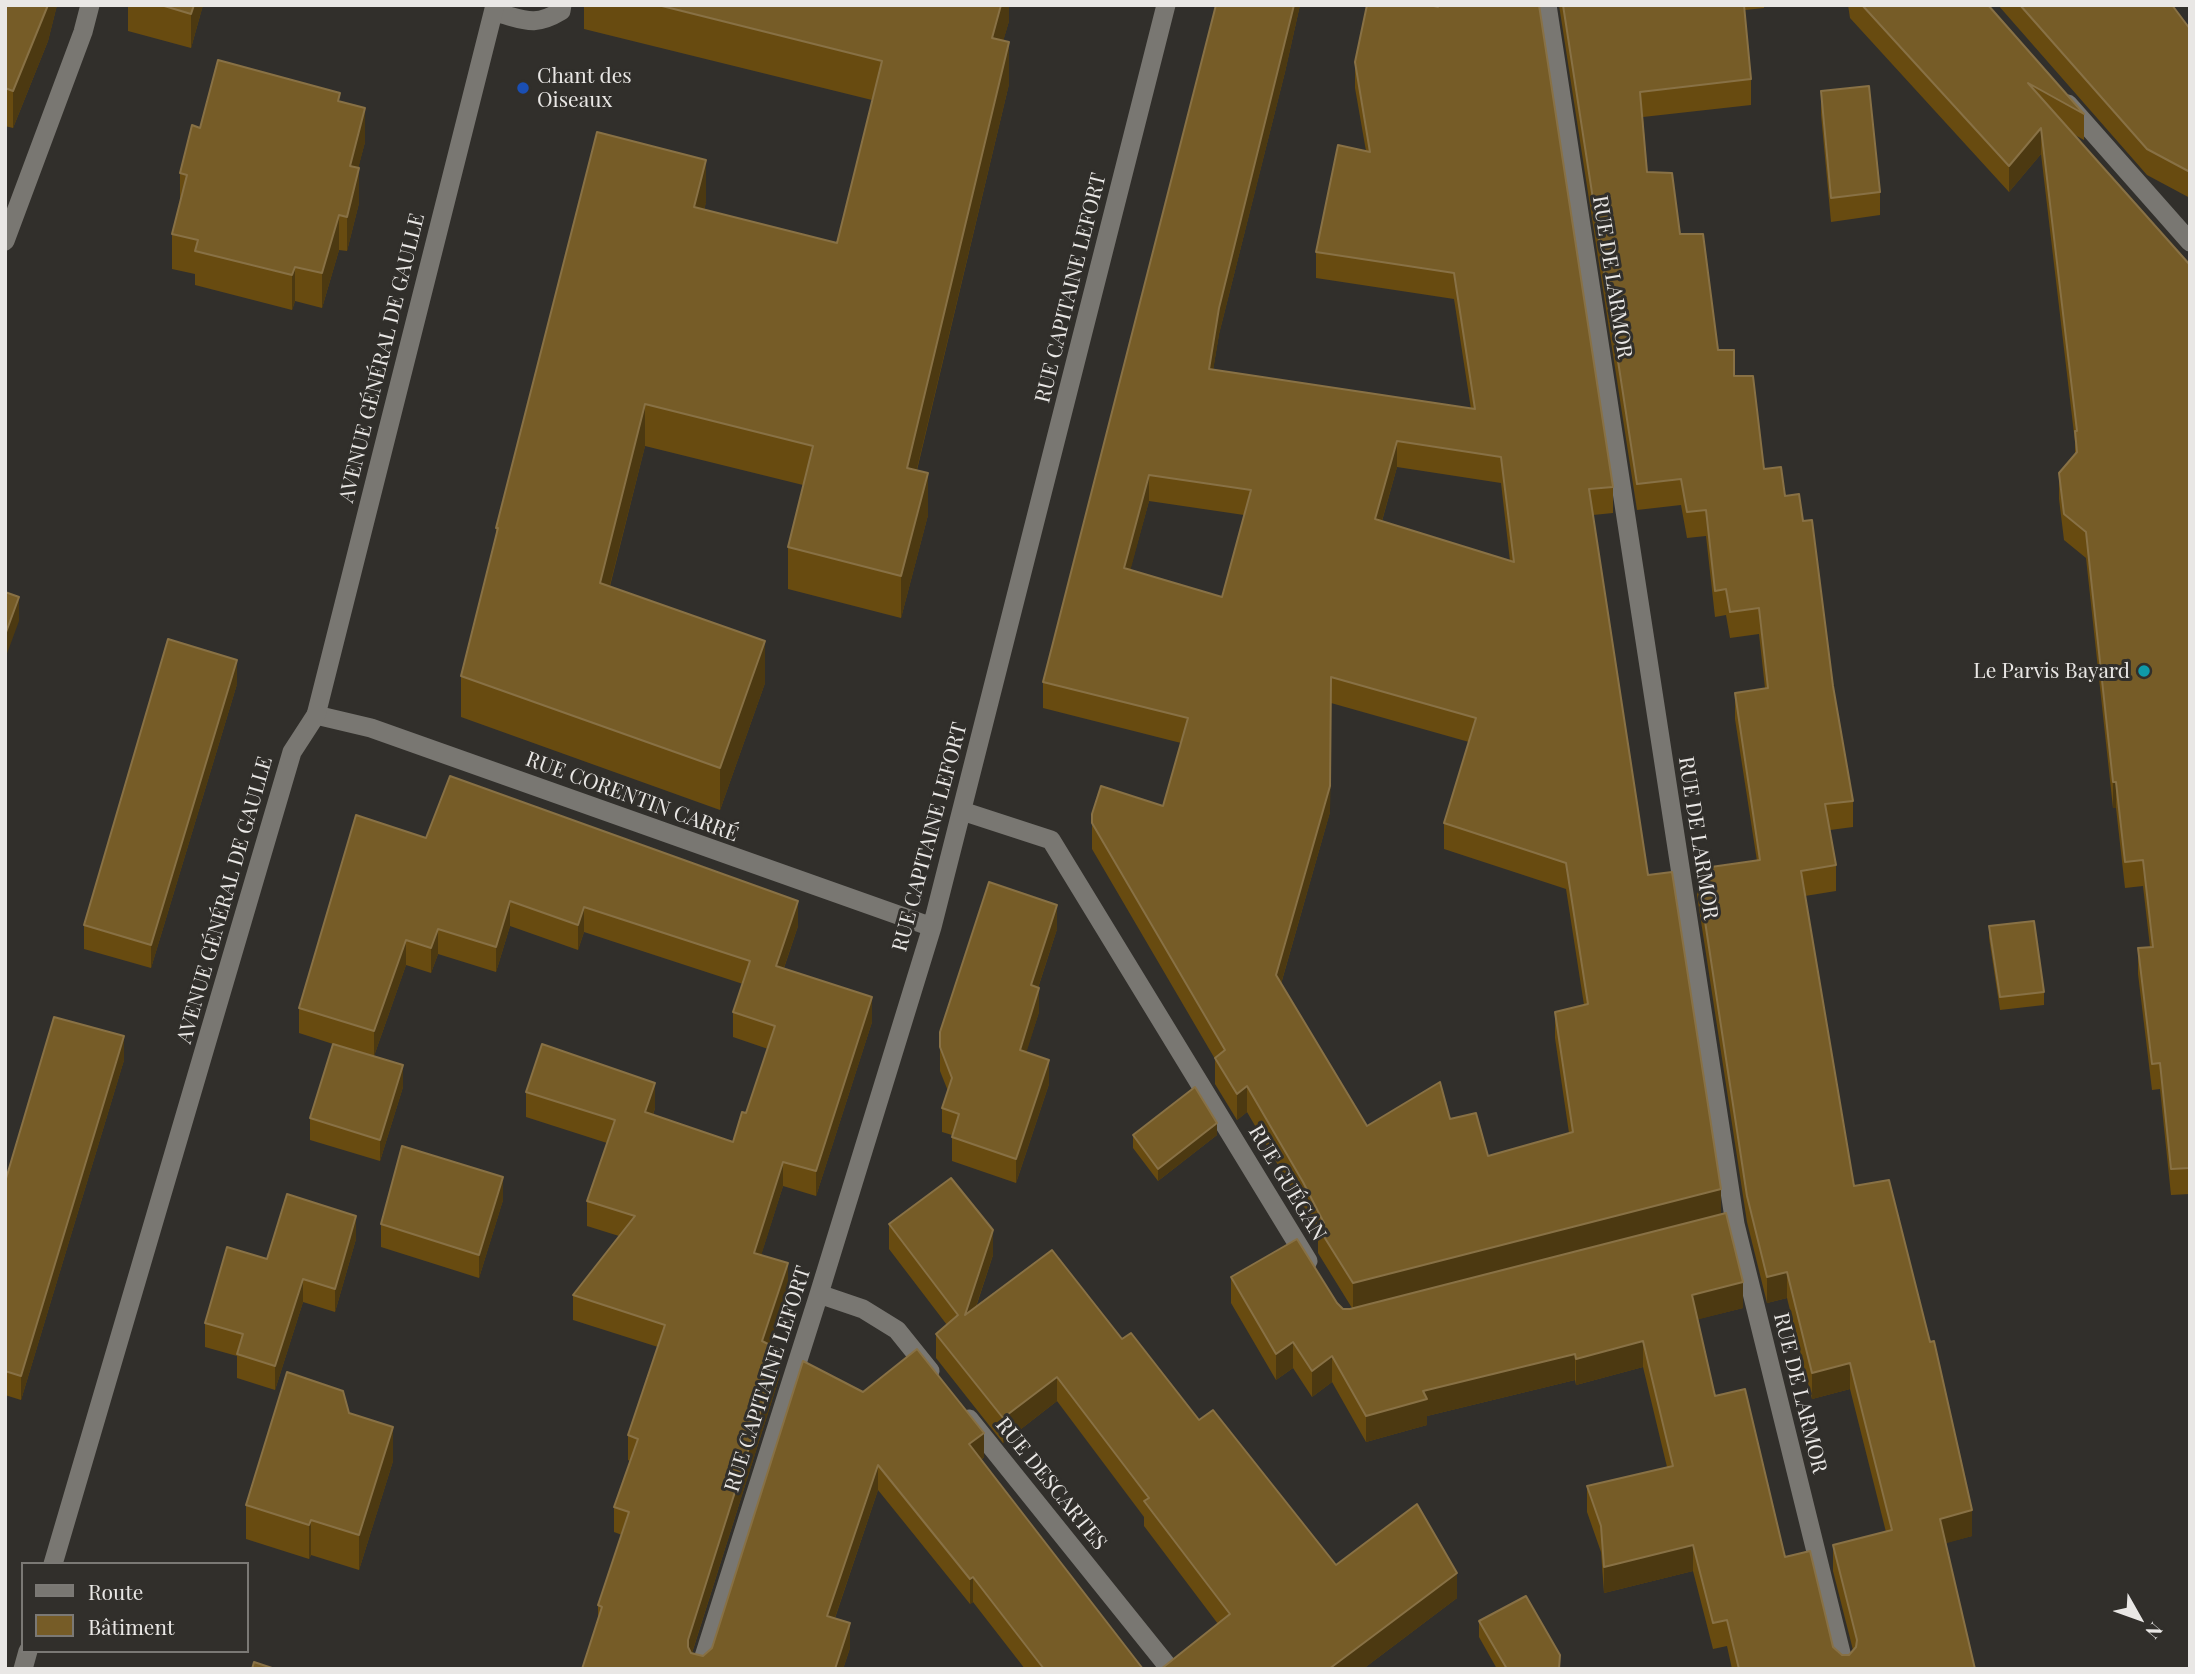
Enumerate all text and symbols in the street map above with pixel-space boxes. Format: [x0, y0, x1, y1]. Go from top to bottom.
place label: Chant des Oiseaux [537, 63, 632, 113]
marker: Chant des Oiseaux [515, 80, 531, 96]
street label: RUE CAPITAINE LEFORT [1030, 170, 1112, 406]
street label: RUE DE LARMOR [1587, 194, 1637, 360]
street label: AVENUE GÉNÉRAL DE GAULLE [334, 211, 430, 505]
place label: Le Parvis Bayard [1973, 658, 2130, 684]
marker: Le Parvis Bayard [2136, 663, 2152, 679]
street label: RUE CAPITAINE LEFORT [887, 720, 973, 954]
street label: RUE CORENTIN CARRÉ [522, 747, 742, 847]
street label: AVENUE GÉNÉRAL DE GAULLE [172, 754, 278, 1046]
street label: RUE DE LARMOR [1673, 755, 1723, 921]
street label: RUE GUÉGAN [1243, 1121, 1331, 1245]
street label: RUE CAPITAINE LEFORT [720, 1263, 816, 1495]
street label: RUE DE LARMOR [1768, 1310, 1832, 1476]
street label: RUE DESCARTES [990, 1413, 1112, 1555]
legend [21, 1562, 248, 1653]
text: Route [88, 1577, 143, 1605]
north arrow [2104, 1583, 2174, 1653]
text: Bâtiment [88, 1612, 174, 1640]
text: N [2141, 1618, 2169, 1645]

